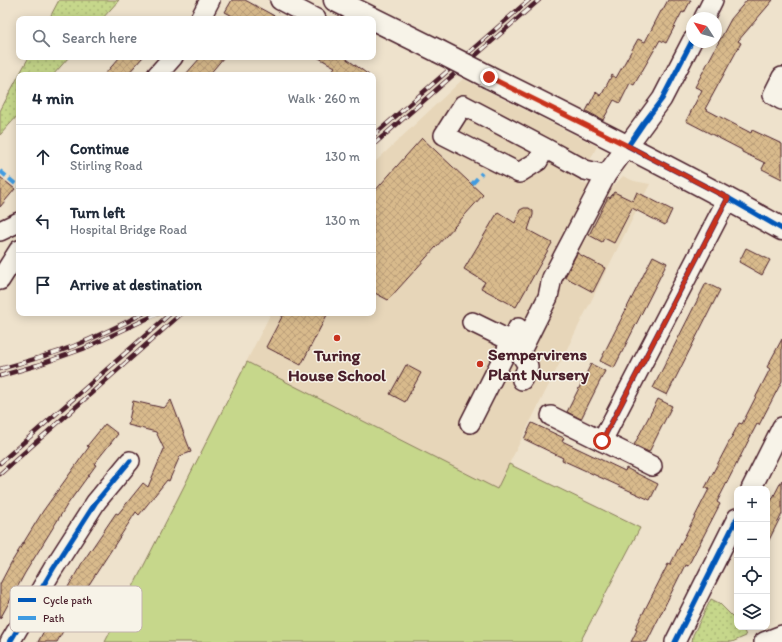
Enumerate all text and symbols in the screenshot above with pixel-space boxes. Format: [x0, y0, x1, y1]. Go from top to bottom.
north arrow [686, 12, 722, 48]
search box [16, 16, 376, 60]
icon: search [30, 27, 52, 49]
text: Search here [62, 29, 137, 47]
route end [480, 68, 498, 86]
text: 4 min [32, 88, 74, 108]
text: Walk · 260 m [288, 91, 360, 106]
text: Continue [70, 140, 129, 158]
icon: ahead [32, 146, 54, 168]
text: 130 m [325, 149, 360, 164]
text: Stirling Road [70, 158, 143, 173]
text: Turn left [70, 204, 125, 222]
icon: left [32, 210, 54, 232]
text: 130 m [325, 213, 360, 228]
text: Hospital Bridge Road [70, 222, 187, 237]
icon: arrive [32, 274, 54, 296]
text: Arrive at destination [70, 276, 202, 294]
marker: Turing House School [332, 333, 342, 343]
place label: Sempervirens Plant Nursery [488, 344, 590, 385]
place label: Turing House School [288, 345, 386, 385]
marker: Sempervirens Plant Nursery [475, 359, 485, 369]
route start [593, 432, 611, 450]
map controls [734, 486, 770, 630]
button: + [734, 486, 770, 522]
button: − [734, 522, 770, 558]
button: locate [734, 558, 770, 594]
legend [10, 586, 142, 632]
text: Cycle path [43, 594, 92, 607]
button: layers [734, 594, 770, 630]
text: Path [43, 612, 65, 625]

